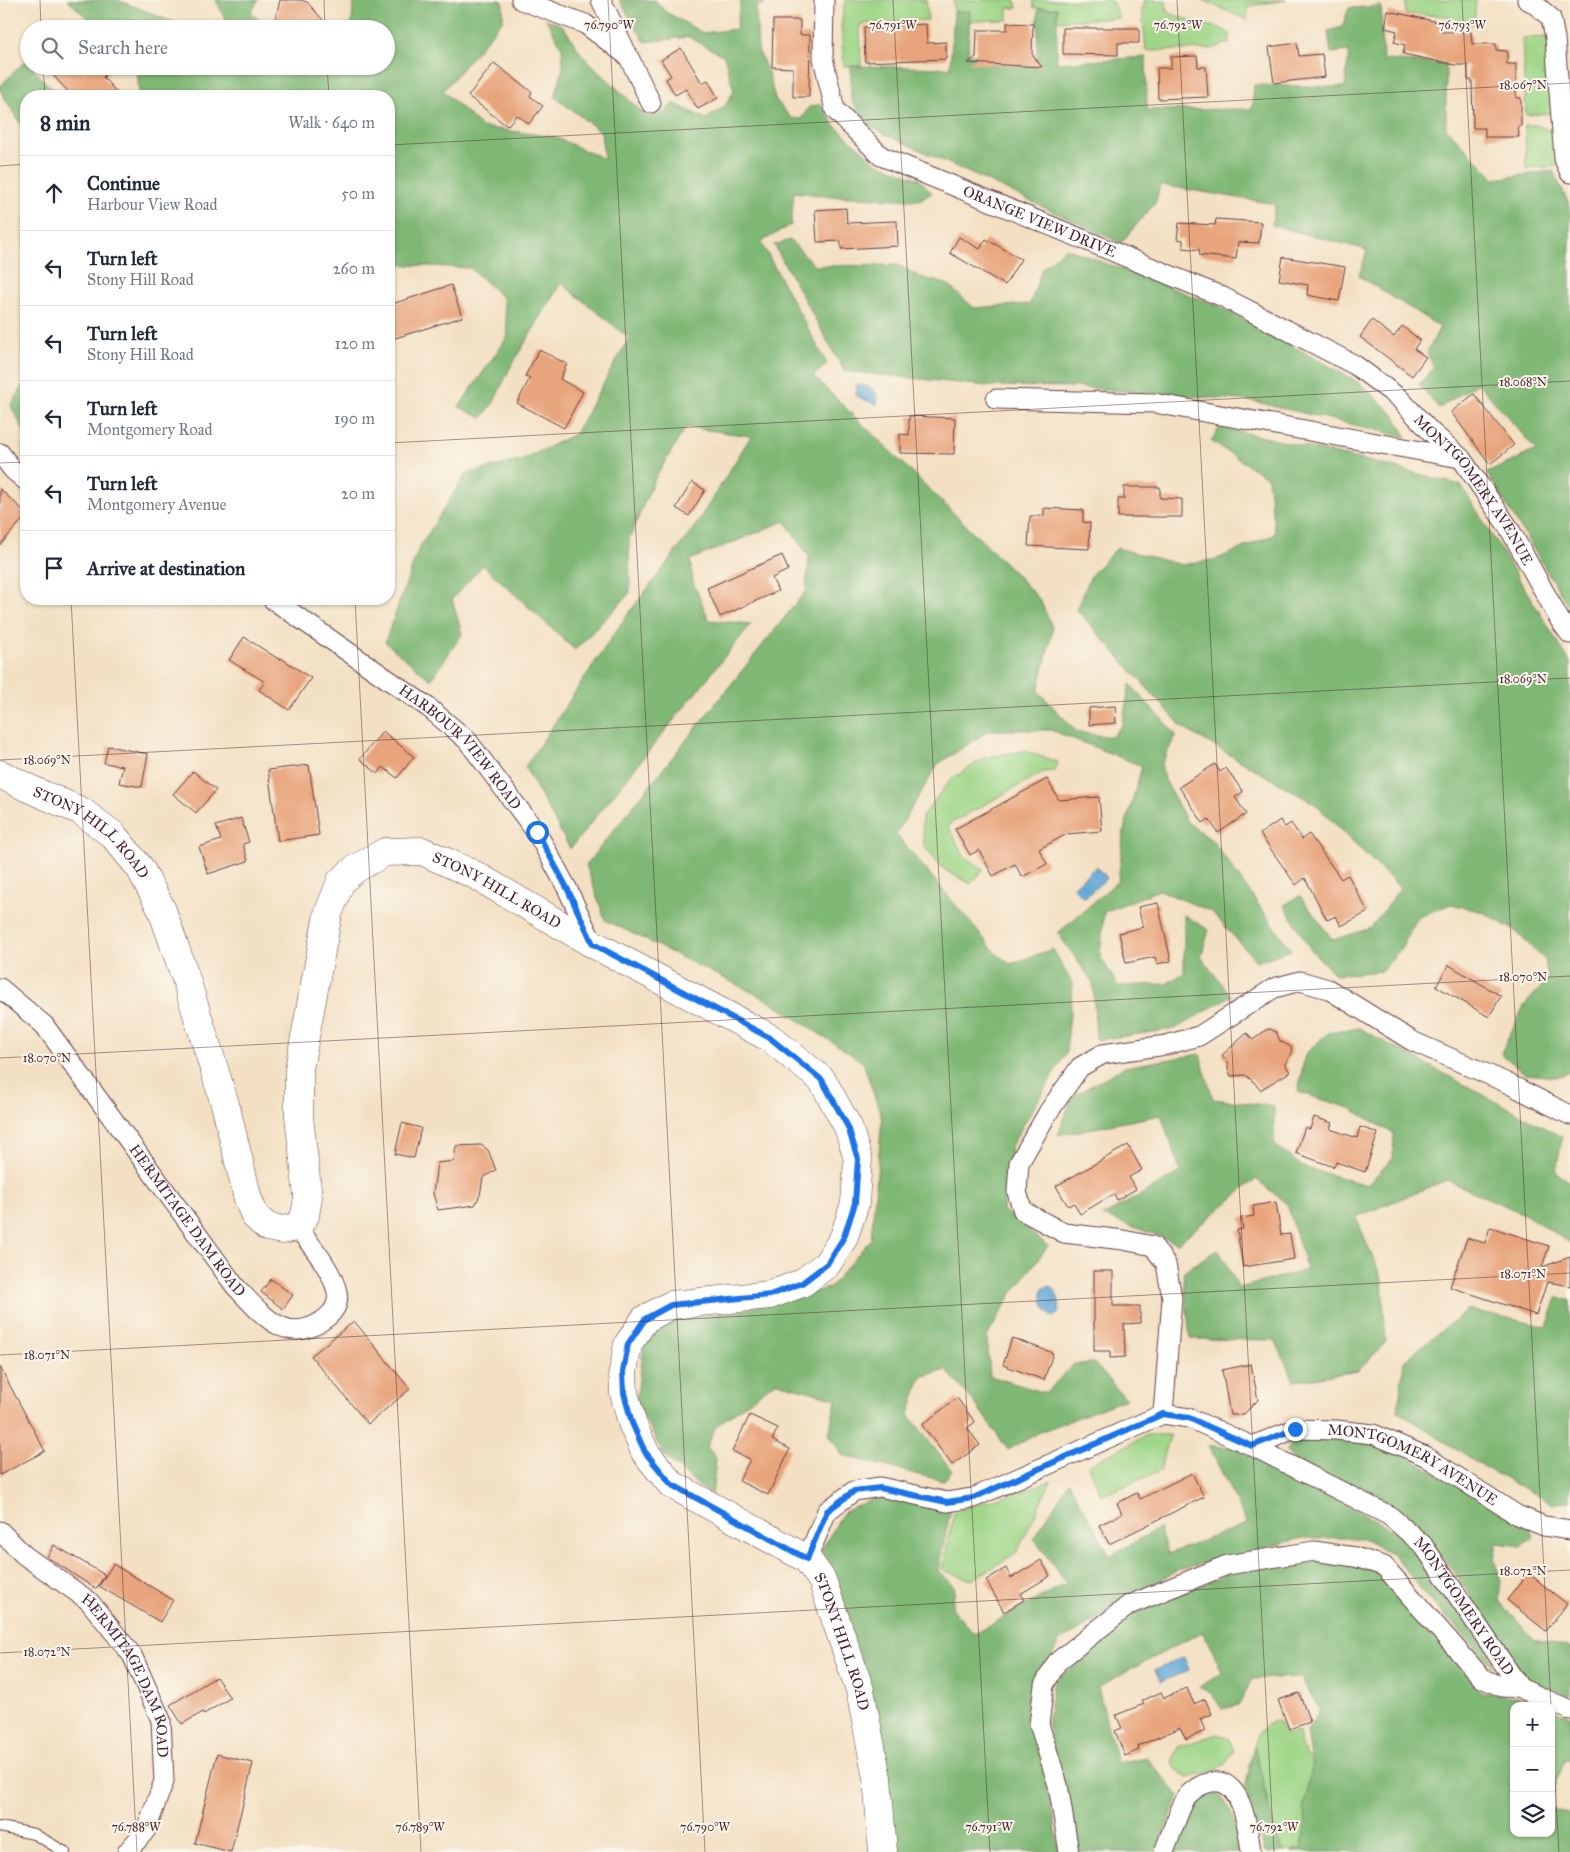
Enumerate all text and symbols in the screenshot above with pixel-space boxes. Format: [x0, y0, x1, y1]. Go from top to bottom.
text: 76.790°W [584, 18, 635, 32]
text: 76.791°W [869, 18, 917, 32]
text: 76.792°W [1154, 18, 1203, 32]
text: 76.793°W [1438, 18, 1486, 32]
search box [20, 20, 395, 75]
icon: search [38, 34, 66, 62]
text: Search here [78, 36, 168, 59]
text: 18.067°N [1499, 78, 1547, 92]
text: 8 min [40, 110, 90, 136]
text: Walk · 640 m [288, 113, 375, 132]
text: Continue [87, 172, 160, 195]
icon: ahead [40, 179, 68, 207]
street label: ORANGE VIEW DRIVE [960, 182, 1119, 261]
text: 50 m [341, 184, 375, 203]
text: Harbour View Road [87, 195, 218, 214]
text: Turn left [87, 247, 157, 270]
icon: left [40, 254, 68, 282]
text: 260 m [333, 259, 375, 278]
text: Stony Hill Road [87, 270, 194, 289]
text: Turn left [87, 322, 157, 345]
icon: left [40, 329, 68, 357]
text: 120 m [335, 334, 375, 353]
text: Stony Hill Road [87, 345, 194, 364]
text: 18.068°N [1499, 375, 1547, 389]
text: Turn left [87, 397, 157, 420]
icon: left [40, 404, 68, 432]
text: 190 m [334, 409, 375, 428]
street label: MONTGOMERY AVENUE [1410, 411, 1537, 569]
text: Montgomery Road [87, 420, 212, 439]
text: Turn left [87, 472, 157, 495]
icon: left [40, 479, 68, 507]
text: 20 m [341, 484, 375, 503]
text: Montgomery Avenue [87, 495, 226, 514]
icon: arrive [40, 554, 68, 582]
text: Arrive at destination [87, 557, 245, 580]
text: 18.069°N [1499, 672, 1547, 686]
street label: HARBOUR VIEW ROAD [395, 681, 525, 813]
text: 18.069°N [23, 753, 71, 767]
street label: STONY HILL ROAD [31, 783, 153, 881]
route start [526, 821, 549, 844]
street label: STONY HILL ROAD [430, 848, 564, 932]
text: 18.070°N [1499, 970, 1547, 984]
text: 18.070°N [23, 1051, 71, 1065]
street label: HERMITAGE DAM ROAD [125, 1141, 249, 1301]
text: 18.071°N [1500, 1267, 1546, 1281]
text: 18.071°N [24, 1348, 70, 1362]
route end [1284, 1418, 1307, 1441]
street label: MONTGOMERY AVENUE [1327, 1421, 1501, 1509]
street label: MONTGOMERY ROAD [1410, 1532, 1518, 1679]
text: 18.072°N [1499, 1564, 1547, 1578]
street label: STONY HILL ROAD [811, 1569, 873, 1712]
street label: HERMITAGE DAM ROAD [78, 1590, 172, 1758]
text: 18.072°N [23, 1645, 71, 1659]
map controls [1510, 1702, 1555, 1837]
button: + [1510, 1702, 1555, 1747]
button: − [1510, 1747, 1555, 1792]
button: layers [1510, 1792, 1555, 1837]
text: 76.788°W [111, 1820, 161, 1834]
text: 76.789°W [395, 1820, 445, 1834]
text: 76.790°W [680, 1820, 731, 1834]
text: 76.791°W [965, 1820, 1013, 1834]
text: 76.792°W [1250, 1820, 1299, 1834]

